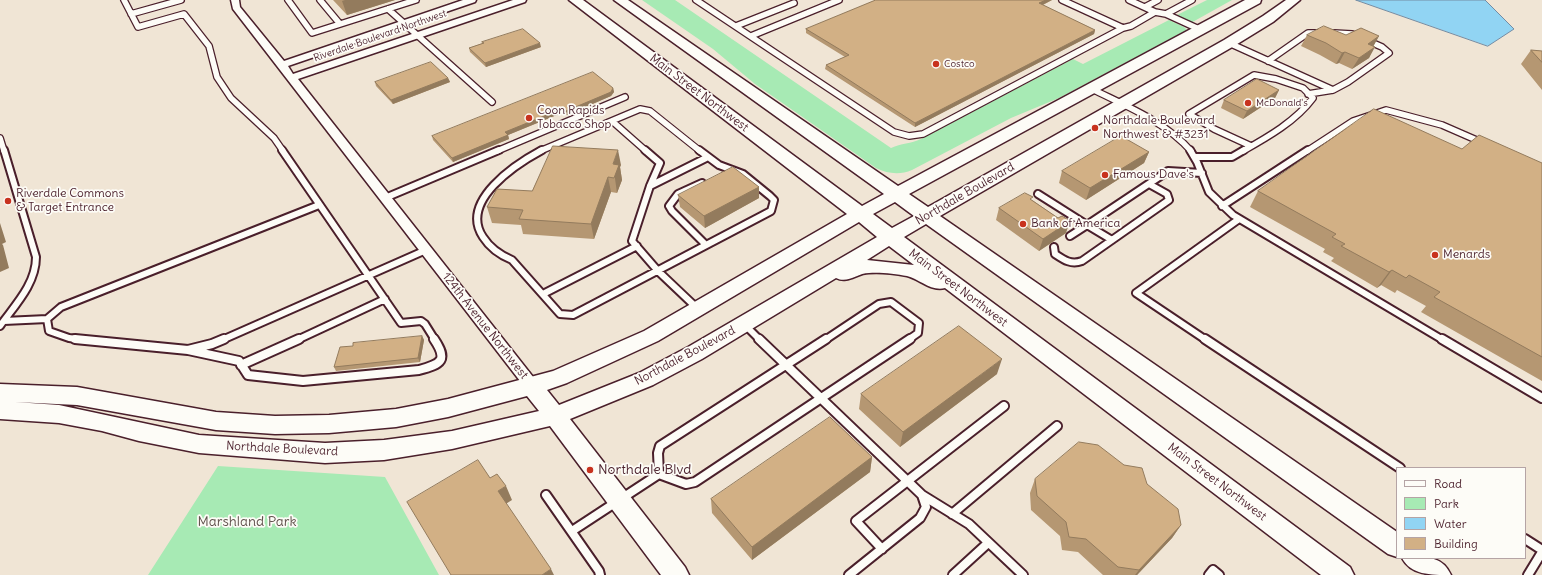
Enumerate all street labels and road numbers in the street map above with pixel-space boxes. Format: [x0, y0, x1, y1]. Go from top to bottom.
street label: Riverdale Boulevard Northwest [312, 8, 448, 64]
street label: Main Street Northwest [647, 51, 751, 135]
street label: Northdale Boulevard [913, 160, 1017, 228]
street label: Main Street Northwest [906, 246, 1010, 330]
street label: 124th Avenue Northwest [439, 270, 531, 382]
street label: Northdale Boulevard [632, 323, 738, 389]
street label: Northdale Boulevard [226, 439, 338, 459]
street label: Main Street Northwest [1165, 440, 1269, 524]

